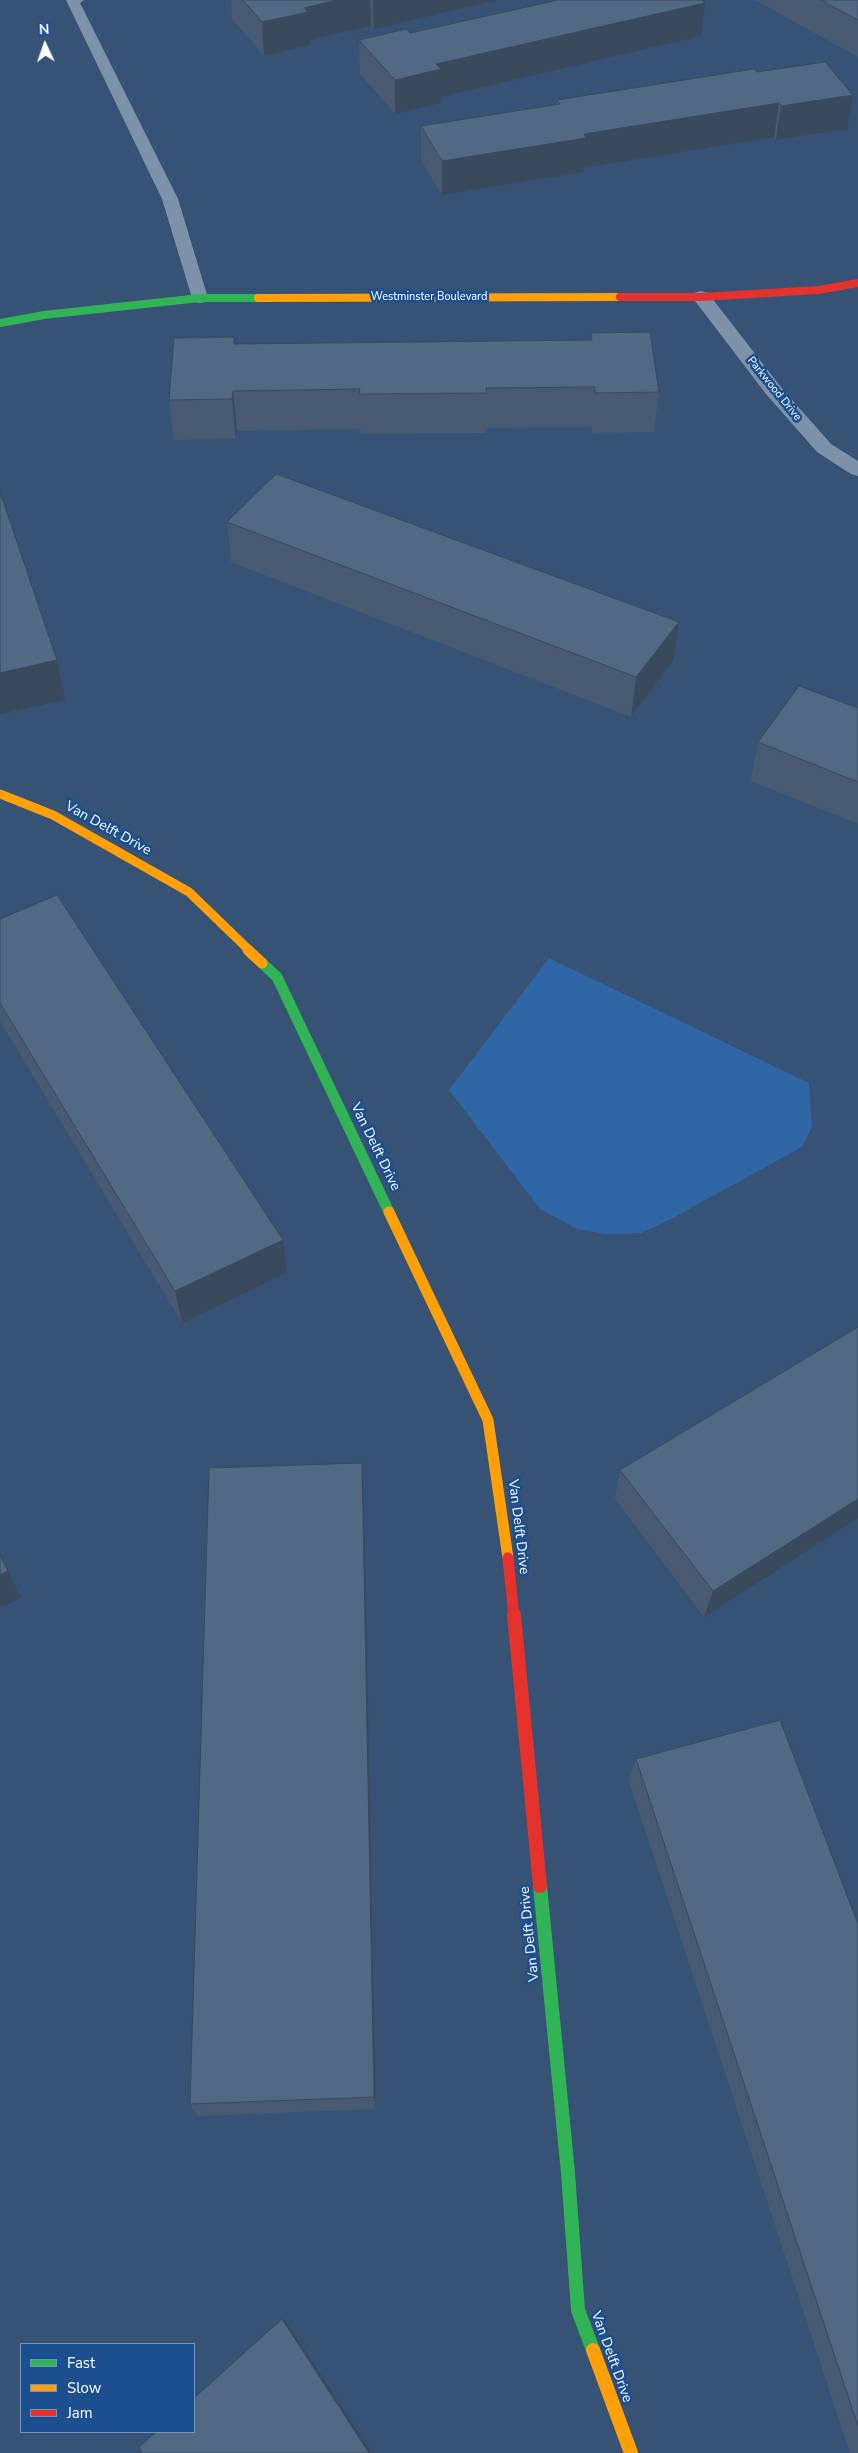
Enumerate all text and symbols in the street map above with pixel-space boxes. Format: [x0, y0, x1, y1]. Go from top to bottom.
north arrow [20, 20, 70, 70]
text: N [38, 20, 50, 39]
street label: Westminster Boulevard [371, 290, 487, 304]
street label: Parkwood Drive [744, 354, 804, 424]
street label: Van Delft Drive [62, 798, 154, 860]
street label: Van Delft Drive [346, 1100, 404, 1194]
street label: Van Delft Drive [504, 1478, 532, 1576]
street label: Van Delft Drive [517, 1886, 543, 1982]
street label: Van Delft Drive [587, 2309, 635, 2405]
legend [20, 2343, 195, 2433]
text: Fast [67, 2353, 95, 2373]
text: Slow [67, 2378, 101, 2398]
text: Jam [67, 2403, 93, 2423]

